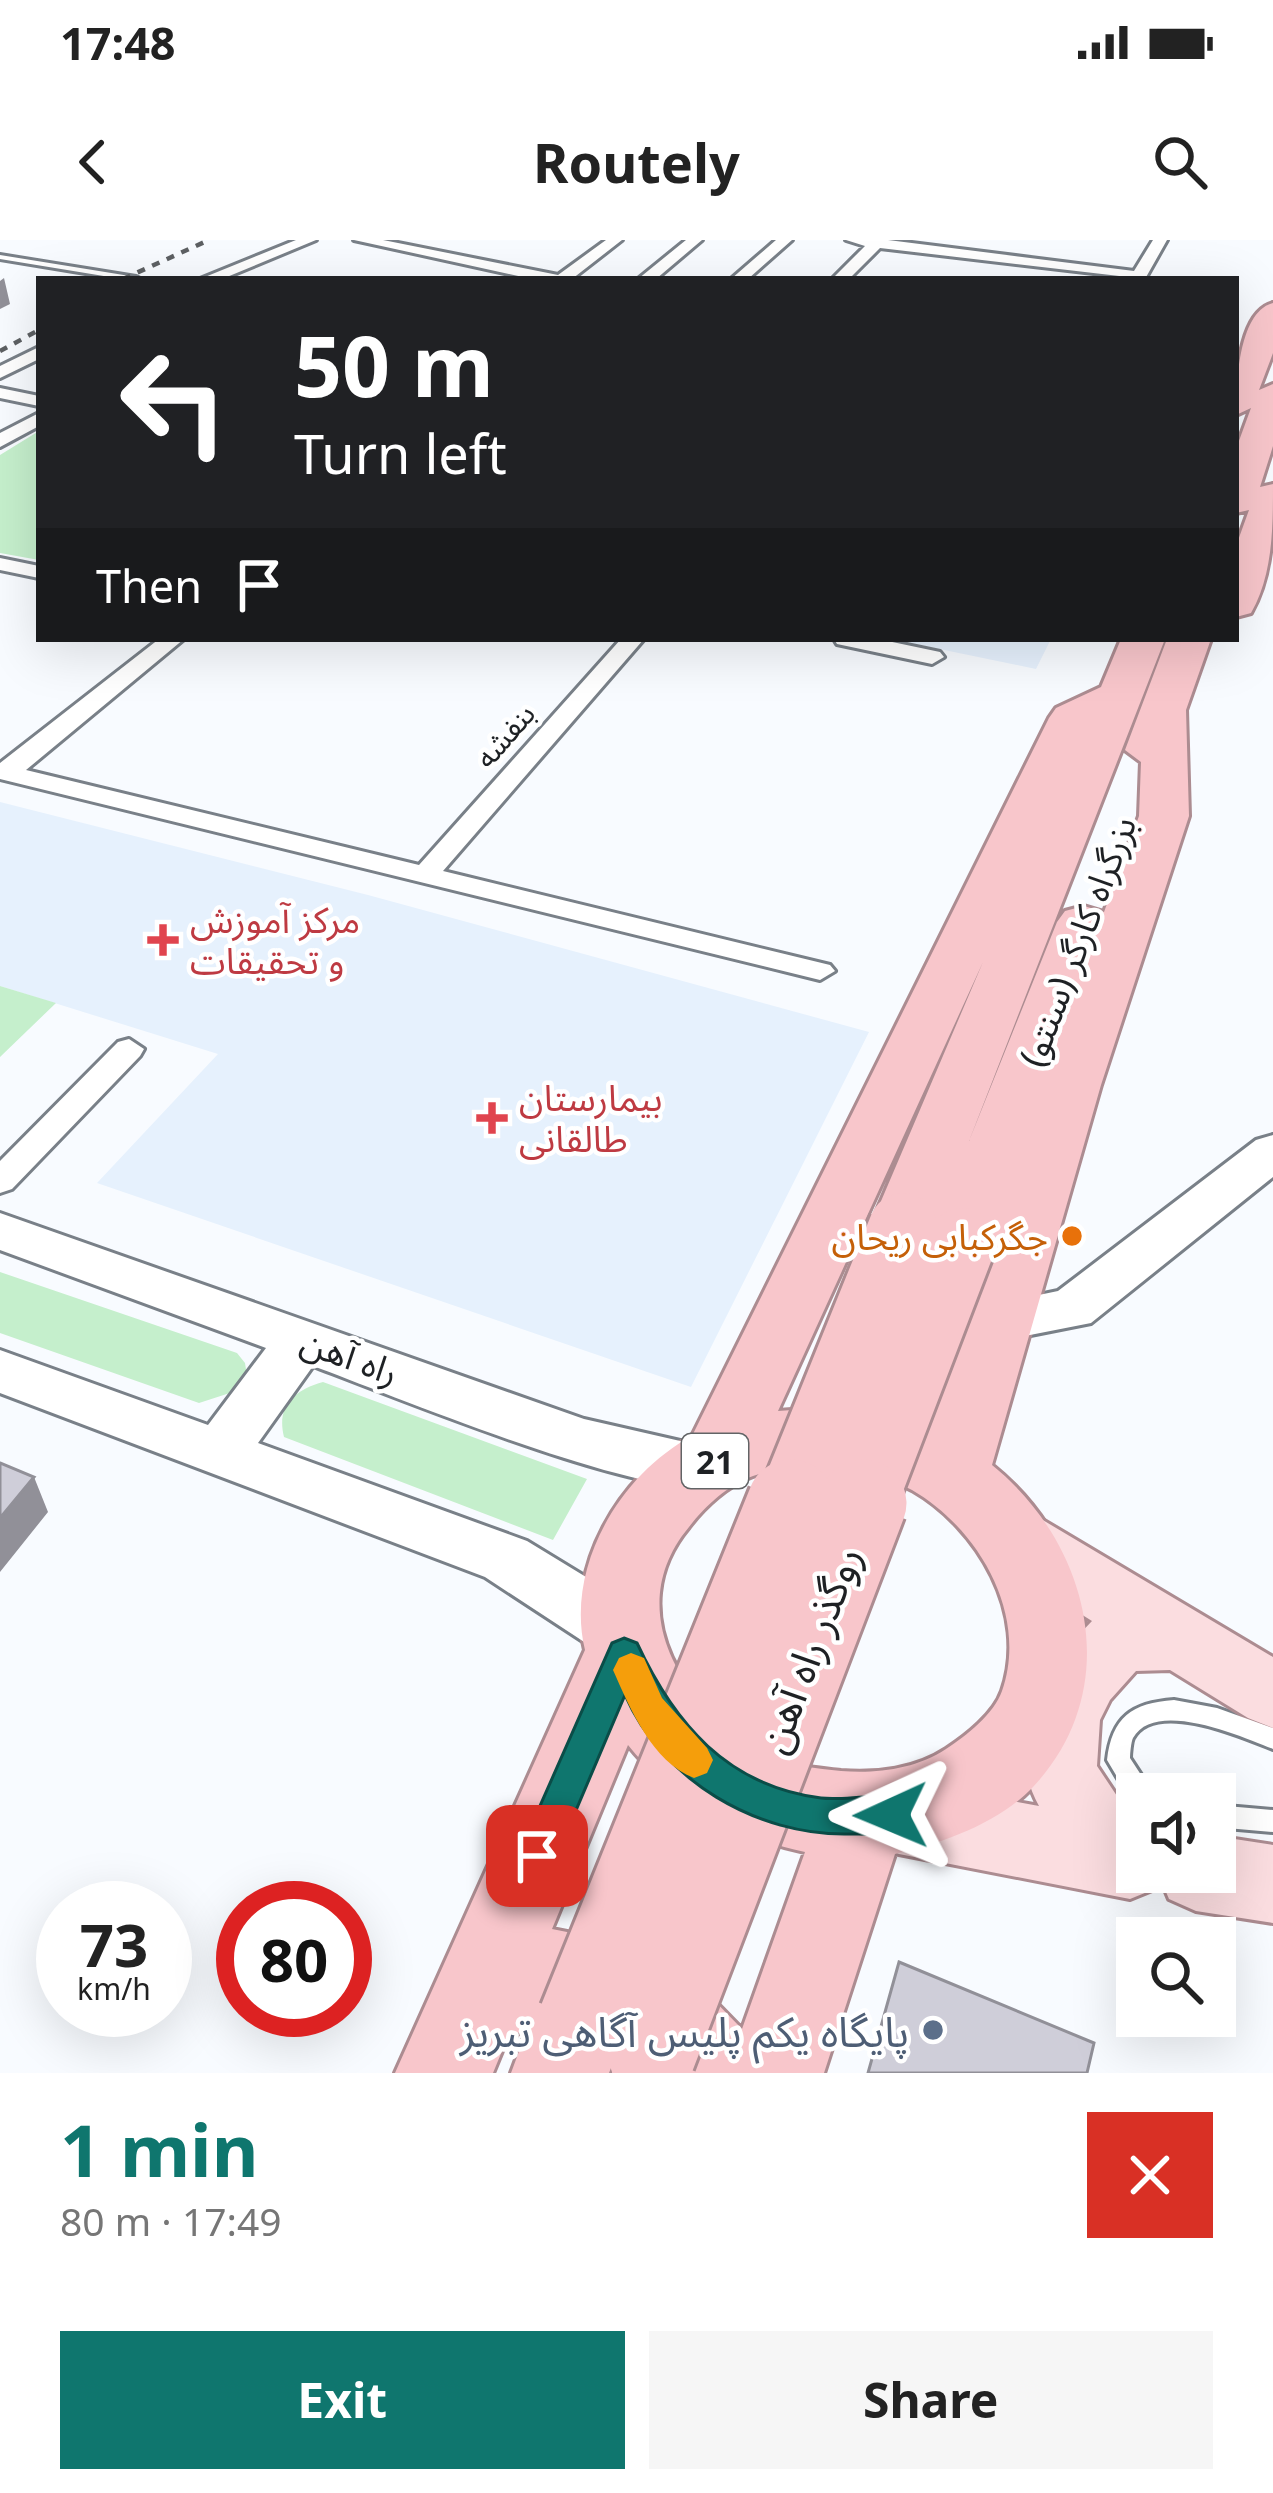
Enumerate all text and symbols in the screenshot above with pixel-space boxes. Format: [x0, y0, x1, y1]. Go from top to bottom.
text: 17:48 [60, 12, 176, 73]
text: Routely [533, 125, 740, 199]
icon: back [60, 129, 126, 195]
icon: search [1147, 129, 1213, 195]
text: 50 m [294, 307, 494, 422]
icon: left [96, 324, 252, 480]
text: Turn left [294, 416, 507, 490]
icon: arrive [226, 552, 292, 618]
text: Then [96, 555, 202, 616]
street label: بنفشه [464, 694, 544, 776]
street label: بزرگراه کارگر (سنتو) [1007, 809, 1147, 1073]
place label: مرکز آموزش و تحقیقات [190, 895, 360, 985]
marker: مرکز آموزش و تحقیقات [147, 924, 179, 956]
place label: بیمارستان طالقانی [519, 1073, 662, 1163]
marker: بیمارستان طالقانی [476, 1102, 508, 1134]
place label: جگرکبابی ریحان [832, 1212, 1048, 1261]
marker: جگرکبابی ریحان [1059, 1223, 1085, 1249]
street label: راه آهن [295, 1316, 405, 1396]
road number: 21 [682, 1434, 748, 1488]
street label: روگذر راه آهن [742, 1537, 874, 1761]
position arrow [828, 1752, 954, 1878]
map controls [1116, 1773, 1236, 2037]
button: sound [1116, 1773, 1236, 1893]
pin [486, 1805, 588, 1907]
icon: arrive [504, 1823, 570, 1889]
speed limit sign: 80 [216, 1881, 372, 2037]
text: 73 [80, 1903, 148, 1985]
button: search [1116, 1917, 1236, 2037]
text: km/h [77, 1968, 151, 2009]
place label: پایگاه یکم پلیس آگاهی تبریز [458, 2002, 909, 2064]
marker: پایگاه یکم پلیس آگاهی تبریز [920, 2017, 946, 2043]
text: 1 min [60, 2100, 258, 2198]
button: close [1087, 2112, 1213, 2238]
text: 80 m · 17:49 [60, 2194, 282, 2247]
button: Exit [60, 2331, 625, 2469]
button: Share [649, 2331, 1213, 2469]

